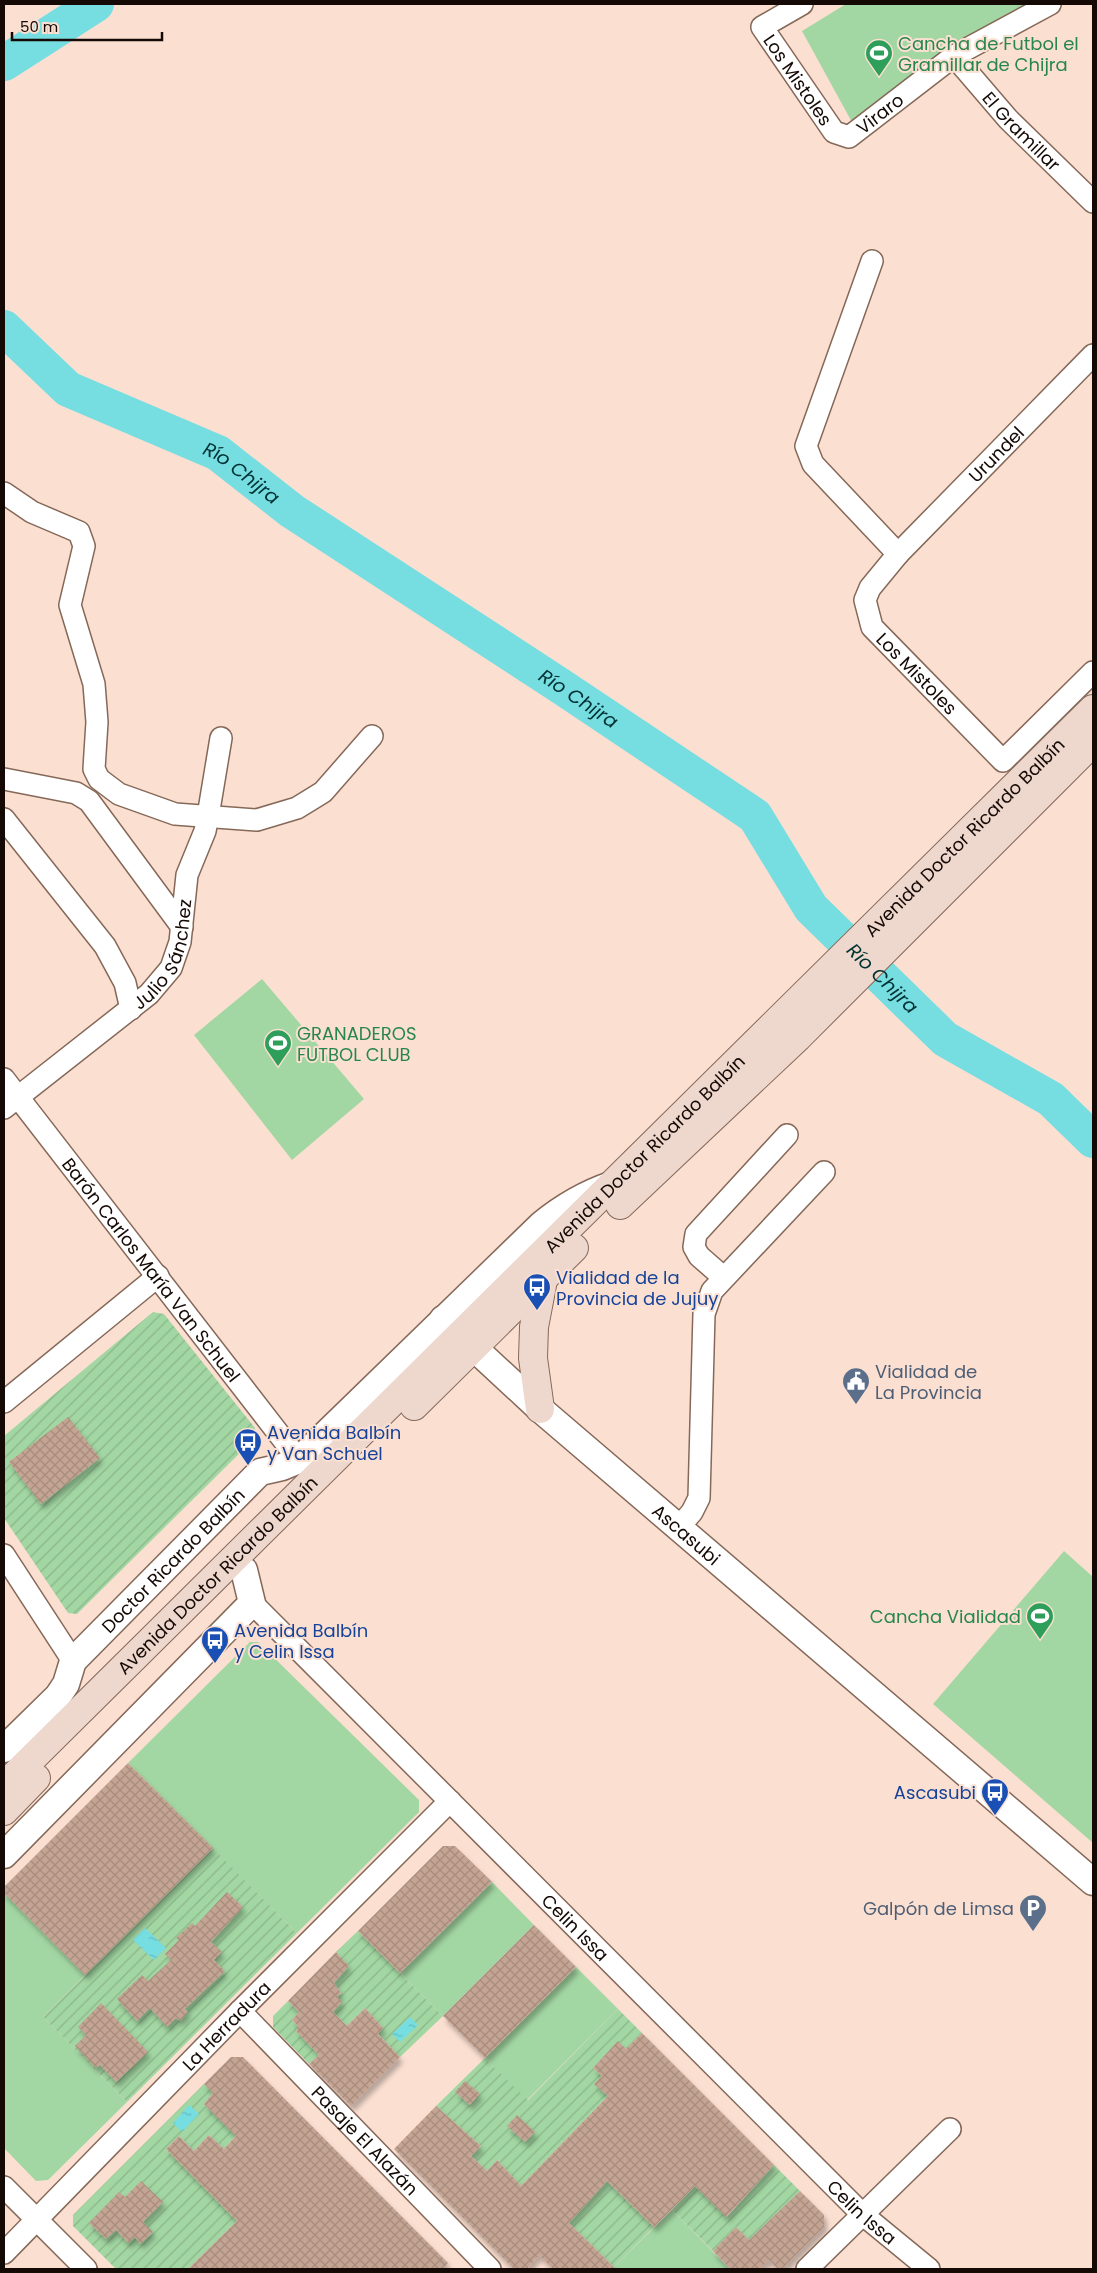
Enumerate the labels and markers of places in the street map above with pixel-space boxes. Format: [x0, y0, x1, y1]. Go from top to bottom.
place label: Cancha de Futbol el Gramillar de Chijra [898, 31, 1079, 77]
sports icon: Cancha de Futbol el Gramillar de Chijra [864, 38, 894, 77]
place label: GRANADEROS FUTBOL CLUB [297, 1021, 416, 1067]
sports icon: GRANADEROS FUTBOL CLUB [263, 1028, 293, 1067]
place label: Vialidad de la Provincia de Jujuy [556, 1265, 718, 1311]
bus stop icon: Vialidad de la Provincia de Jujuy [522, 1272, 552, 1311]
place label: Vialidad de La Provincia [875, 1359, 982, 1405]
public building icon: Vialidad de La Provincia [841, 1366, 871, 1405]
place label: Avenida Balbín y Van Schuel [267, 1420, 401, 1466]
bus stop icon: Avenida Balbín y Van Schuel [233, 1427, 263, 1466]
sports icon: Cancha Vialidad [1025, 1601, 1055, 1640]
place label: Cancha Vialidad [870, 1604, 1021, 1629]
place label: Avenida Balbín y Celin Issa [234, 1618, 368, 1664]
bus stop icon: Avenida Balbín y Celin Issa [200, 1625, 230, 1664]
bus stop icon: Ascasubi [980, 1777, 1010, 1816]
place label: Ascasubi [894, 1780, 976, 1805]
parking icon: Galpón de Limsa [1018, 1893, 1048, 1932]
place label: Galpón de Limsa [863, 1896, 1014, 1921]

